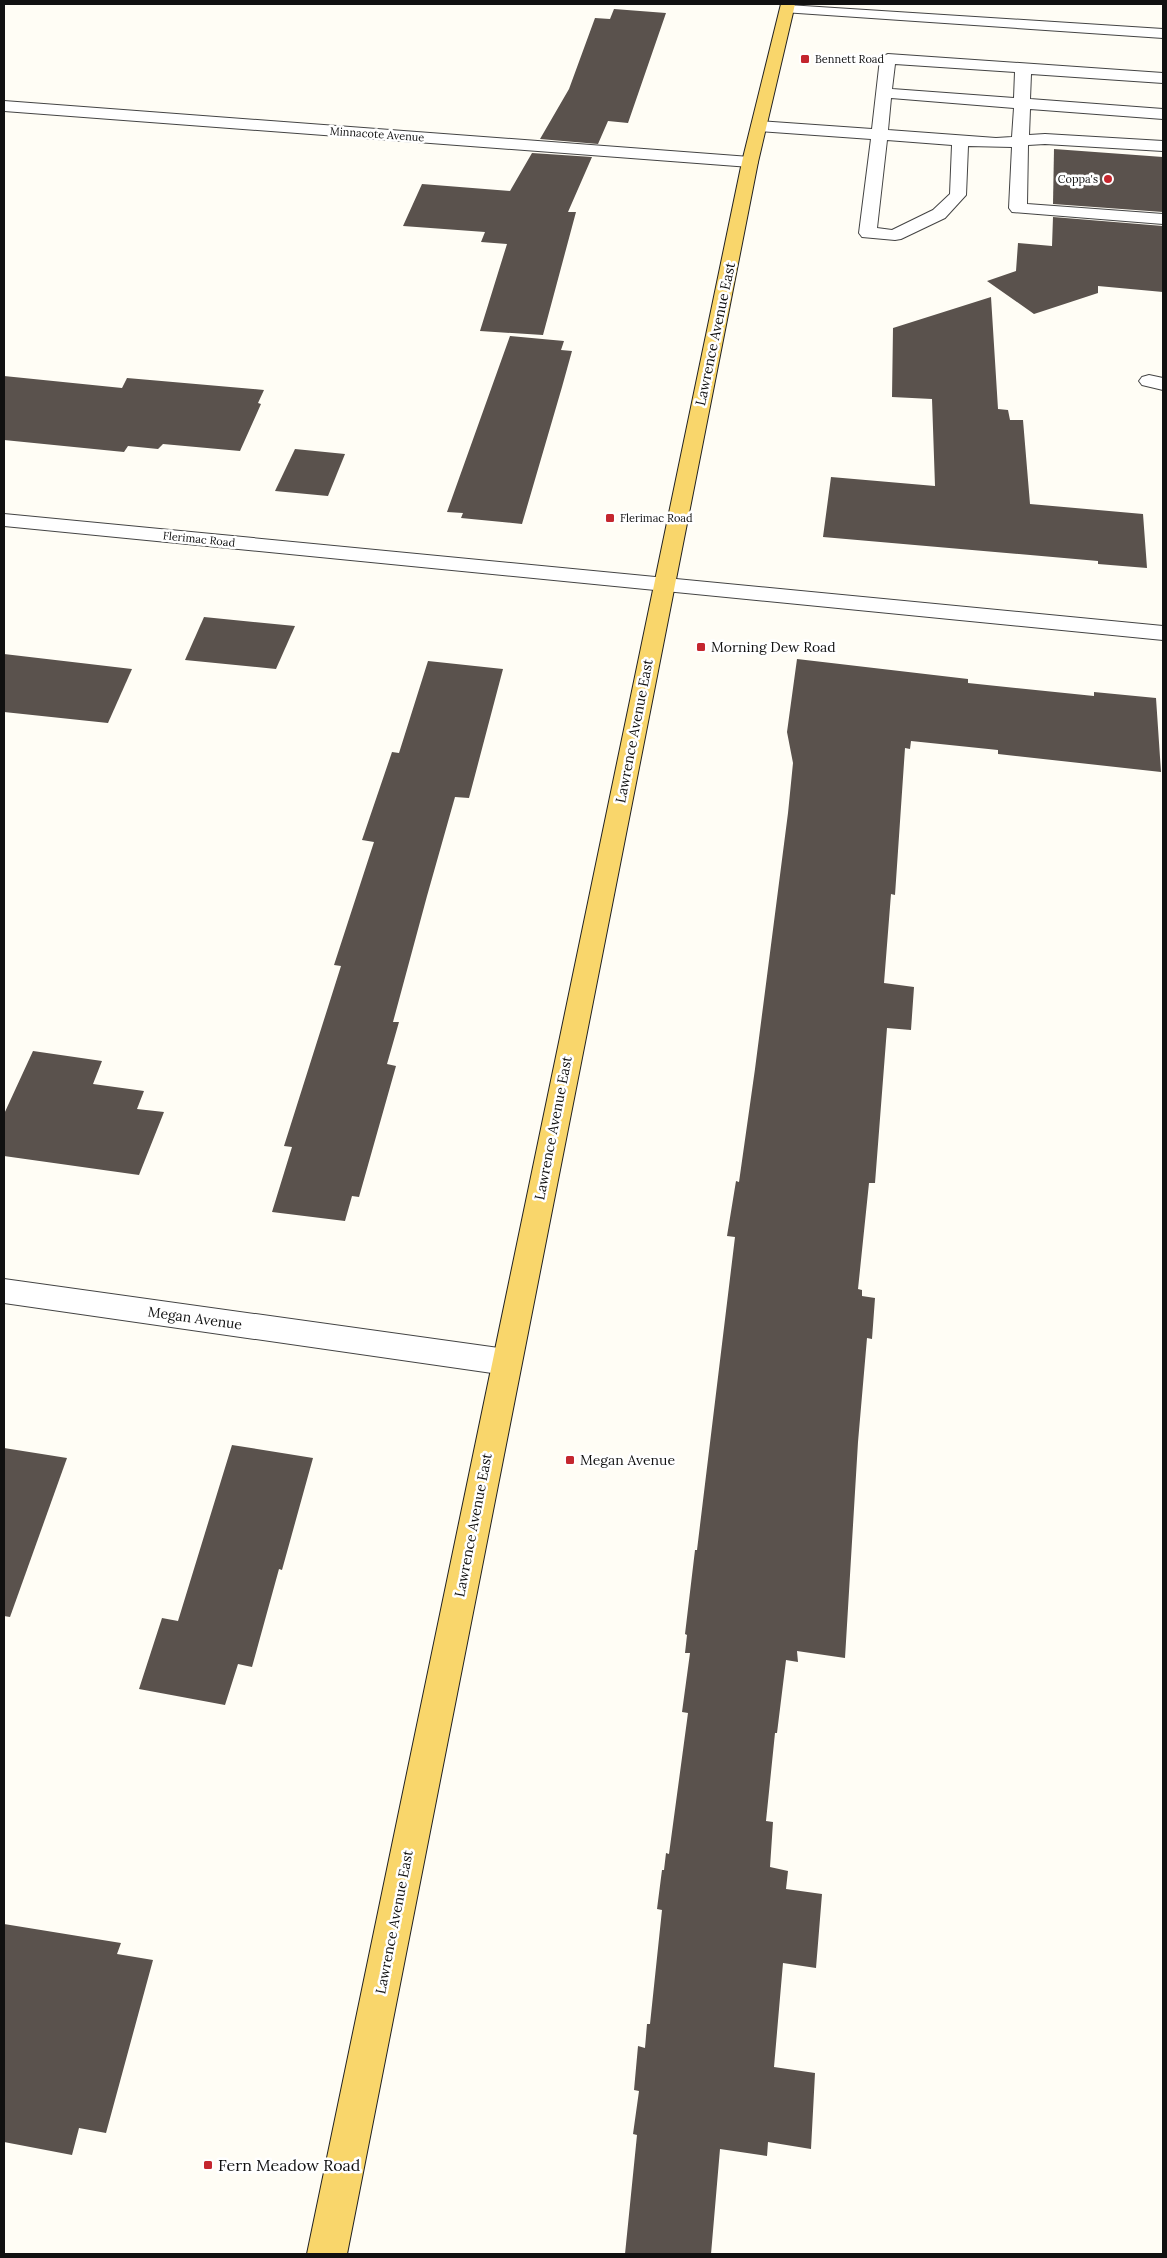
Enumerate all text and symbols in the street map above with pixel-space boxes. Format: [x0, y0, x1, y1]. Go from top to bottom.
place label: Bennett Road [815, 52, 885, 66]
marker: Bennett Road [799, 53, 811, 65]
street label: Minnacote Avenue [329, 124, 425, 144]
place label: Coppa's [1058, 172, 1098, 186]
marker: Coppa's [1102, 173, 1114, 185]
street label: Lawrence Avenue East [691, 260, 739, 407]
place label: Flerimac Road [620, 511, 693, 525]
marker: Flerimac Road [604, 512, 616, 524]
street label: Flerimac Road [162, 528, 236, 550]
place label: Morning Dew Road [711, 638, 836, 656]
marker: Morning Dew Road [695, 641, 707, 653]
street label: Lawrence Avenue East [611, 657, 657, 805]
street label: Lawrence Avenue East [530, 1054, 576, 1202]
street label: Megan Avenue [147, 1302, 244, 1334]
street label: Lawrence Avenue East [450, 1451, 496, 1599]
place label: Megan Avenue [580, 1451, 675, 1469]
marker: Megan Avenue [564, 1454, 576, 1466]
street label: Lawrence Avenue East [371, 1848, 417, 1996]
place label: Fern Meadow Road [218, 2155, 361, 2175]
marker: Fern Meadow Road [202, 2159, 214, 2171]

